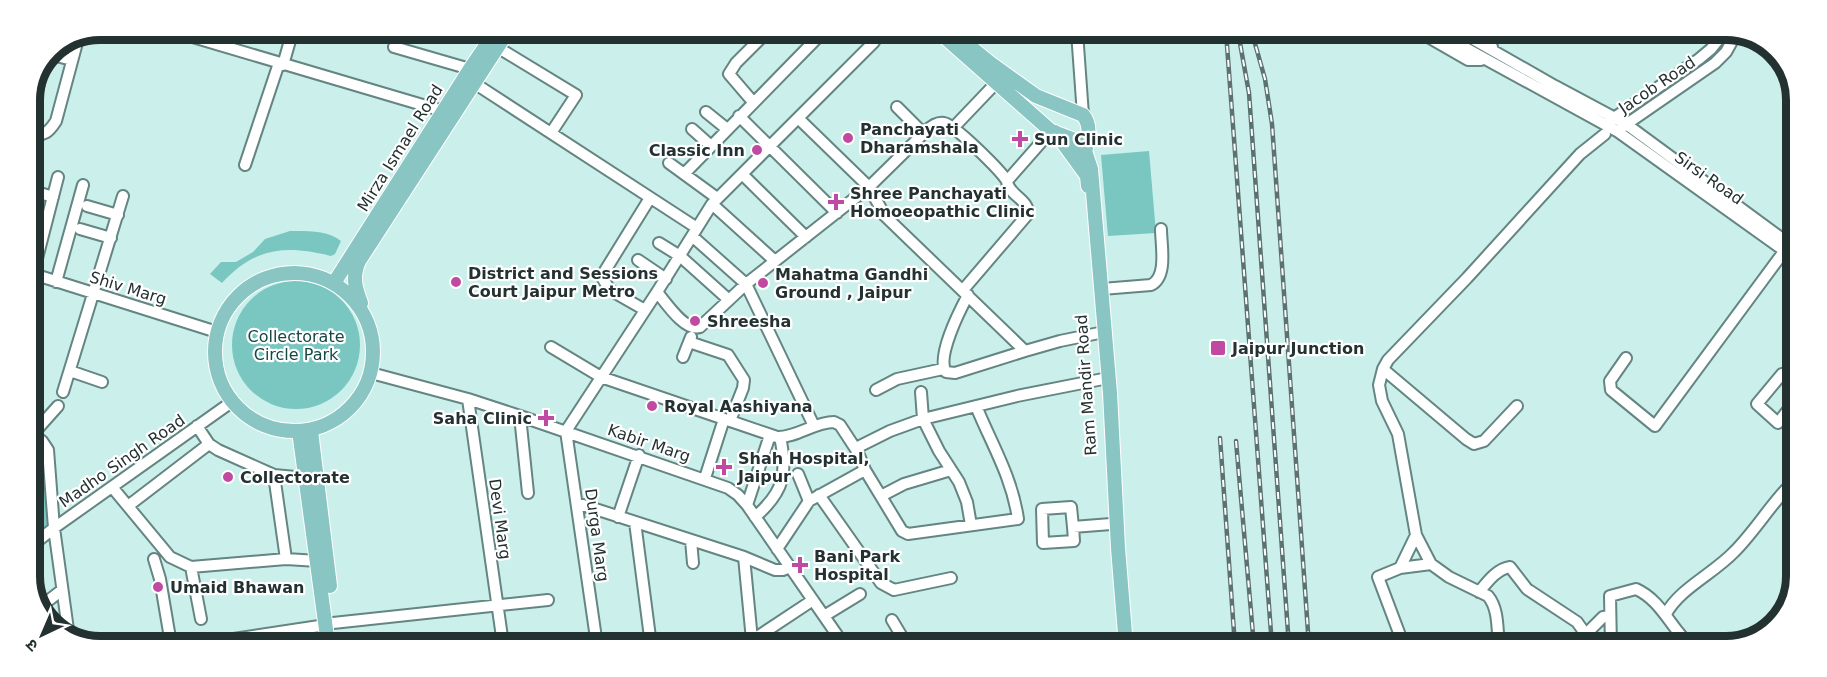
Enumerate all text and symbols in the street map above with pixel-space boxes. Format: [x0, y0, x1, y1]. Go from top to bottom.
street label: Jacob Road [1614, 52, 1699, 118]
street label: Mirza Ismael Road [353, 81, 447, 215]
place label: Panchayati Dharamshala [860, 120, 979, 157]
marker: Sun Clinic [1011, 130, 1029, 148]
place label: Sun Clinic [1034, 130, 1123, 149]
marker: Panchayati Dharamshala [841, 131, 855, 145]
place label: Classic Inn [649, 141, 745, 160]
marker: Classic Inn [750, 143, 764, 157]
street label: Sirsi Road [1671, 148, 1747, 208]
place label: Shree Panchayati Homoeopathic Clinic [850, 184, 1035, 221]
marker: Shree Panchayati Homoeopathic Clinic [827, 193, 845, 211]
place label: District and Sessions Court Jaipur Metro [468, 264, 658, 301]
place label: Mahatma Gandhi Ground , Jaipur [775, 265, 928, 302]
street label: Shiv Marg [87, 267, 169, 309]
marker: District and Sessions Court Jaipur Metro [449, 275, 463, 289]
marker: Mahatma Gandhi Ground , Jaipur [756, 276, 770, 290]
place label: Shreesha [707, 312, 791, 331]
marker: Shreesha [688, 314, 702, 328]
street label: Ram Mandir Road [1072, 314, 1100, 456]
park label: Collectorate Circle Park [247, 327, 345, 364]
marker: Jaipur Junction [1209, 339, 1227, 357]
place label: Jaipur Junction [1231, 339, 1364, 358]
place label: Royal Aashiyana [664, 397, 813, 416]
marker: Royal Aashiyana [645, 399, 659, 413]
place label: Saha Clinic [433, 409, 532, 428]
marker: Saha Clinic [537, 409, 555, 427]
street label: Madho Singh Road [55, 410, 189, 512]
street label: Kabir Marg [605, 420, 693, 466]
place label: Shah Hospital, Jaipur [737, 449, 870, 486]
marker: Shah Hospital, Jaipur [715, 458, 733, 476]
place label: Collectorate [240, 468, 350, 487]
marker: Collectorate [221, 470, 235, 484]
street label: Devi Marg [485, 477, 515, 561]
street label: Durga Marg [581, 487, 613, 583]
place label: Bani Park Hospital [814, 547, 900, 584]
marker: Bani Park Hospital [791, 556, 809, 574]
place label: Umaid Bhawan [170, 578, 304, 597]
marker: Umaid Bhawan [151, 580, 165, 594]
north arrow [12, 605, 72, 665]
text: उ [22, 635, 42, 656]

